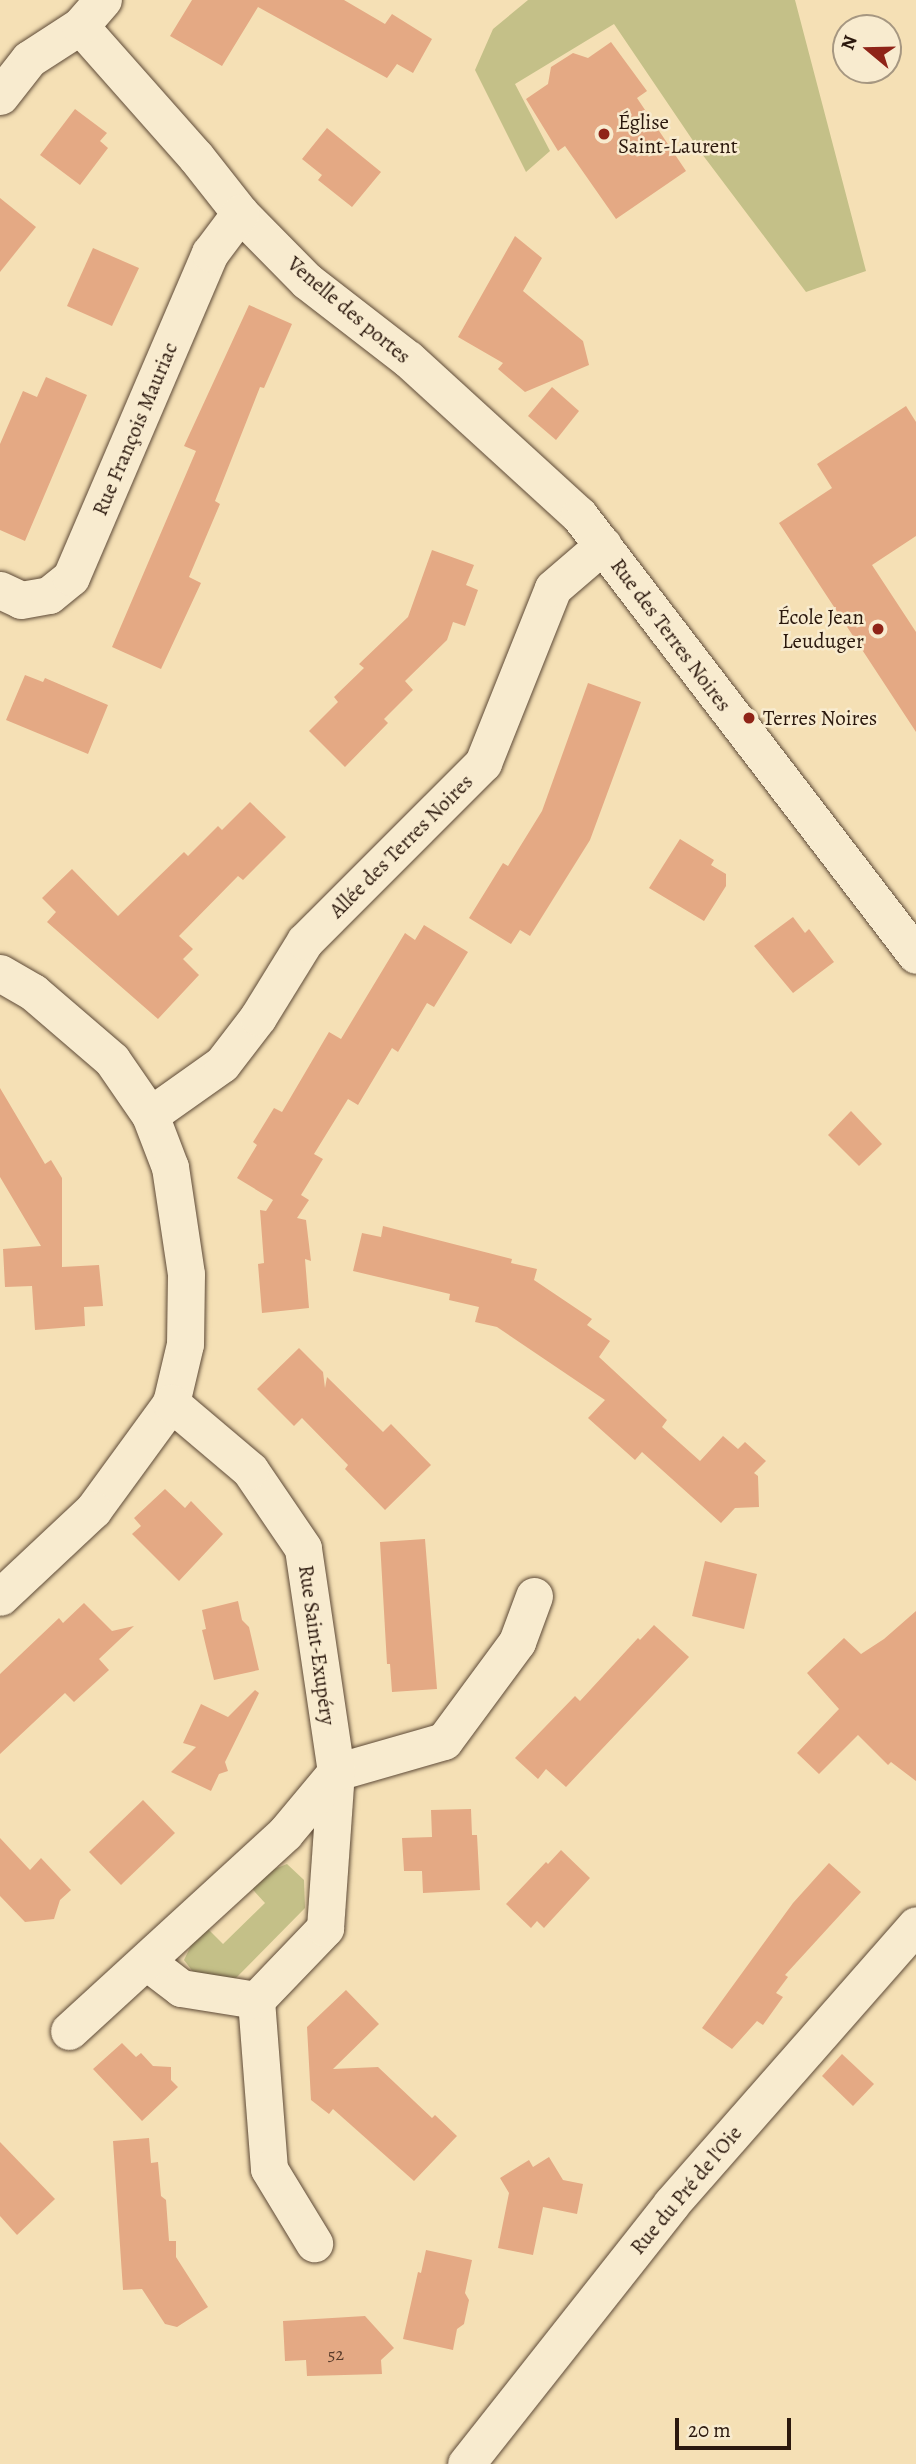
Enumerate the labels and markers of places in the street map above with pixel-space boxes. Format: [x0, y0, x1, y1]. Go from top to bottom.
place label: Église Saint-Laurent [618, 109, 738, 159]
marker: Église Saint-Laurent [596, 126, 612, 142]
place label: École Jean Leuduger [778, 604, 864, 654]
marker: École Jean Leuduger [870, 621, 886, 637]
place label: Terres Noires [763, 705, 877, 731]
marker: Terres Noires [741, 710, 757, 726]

